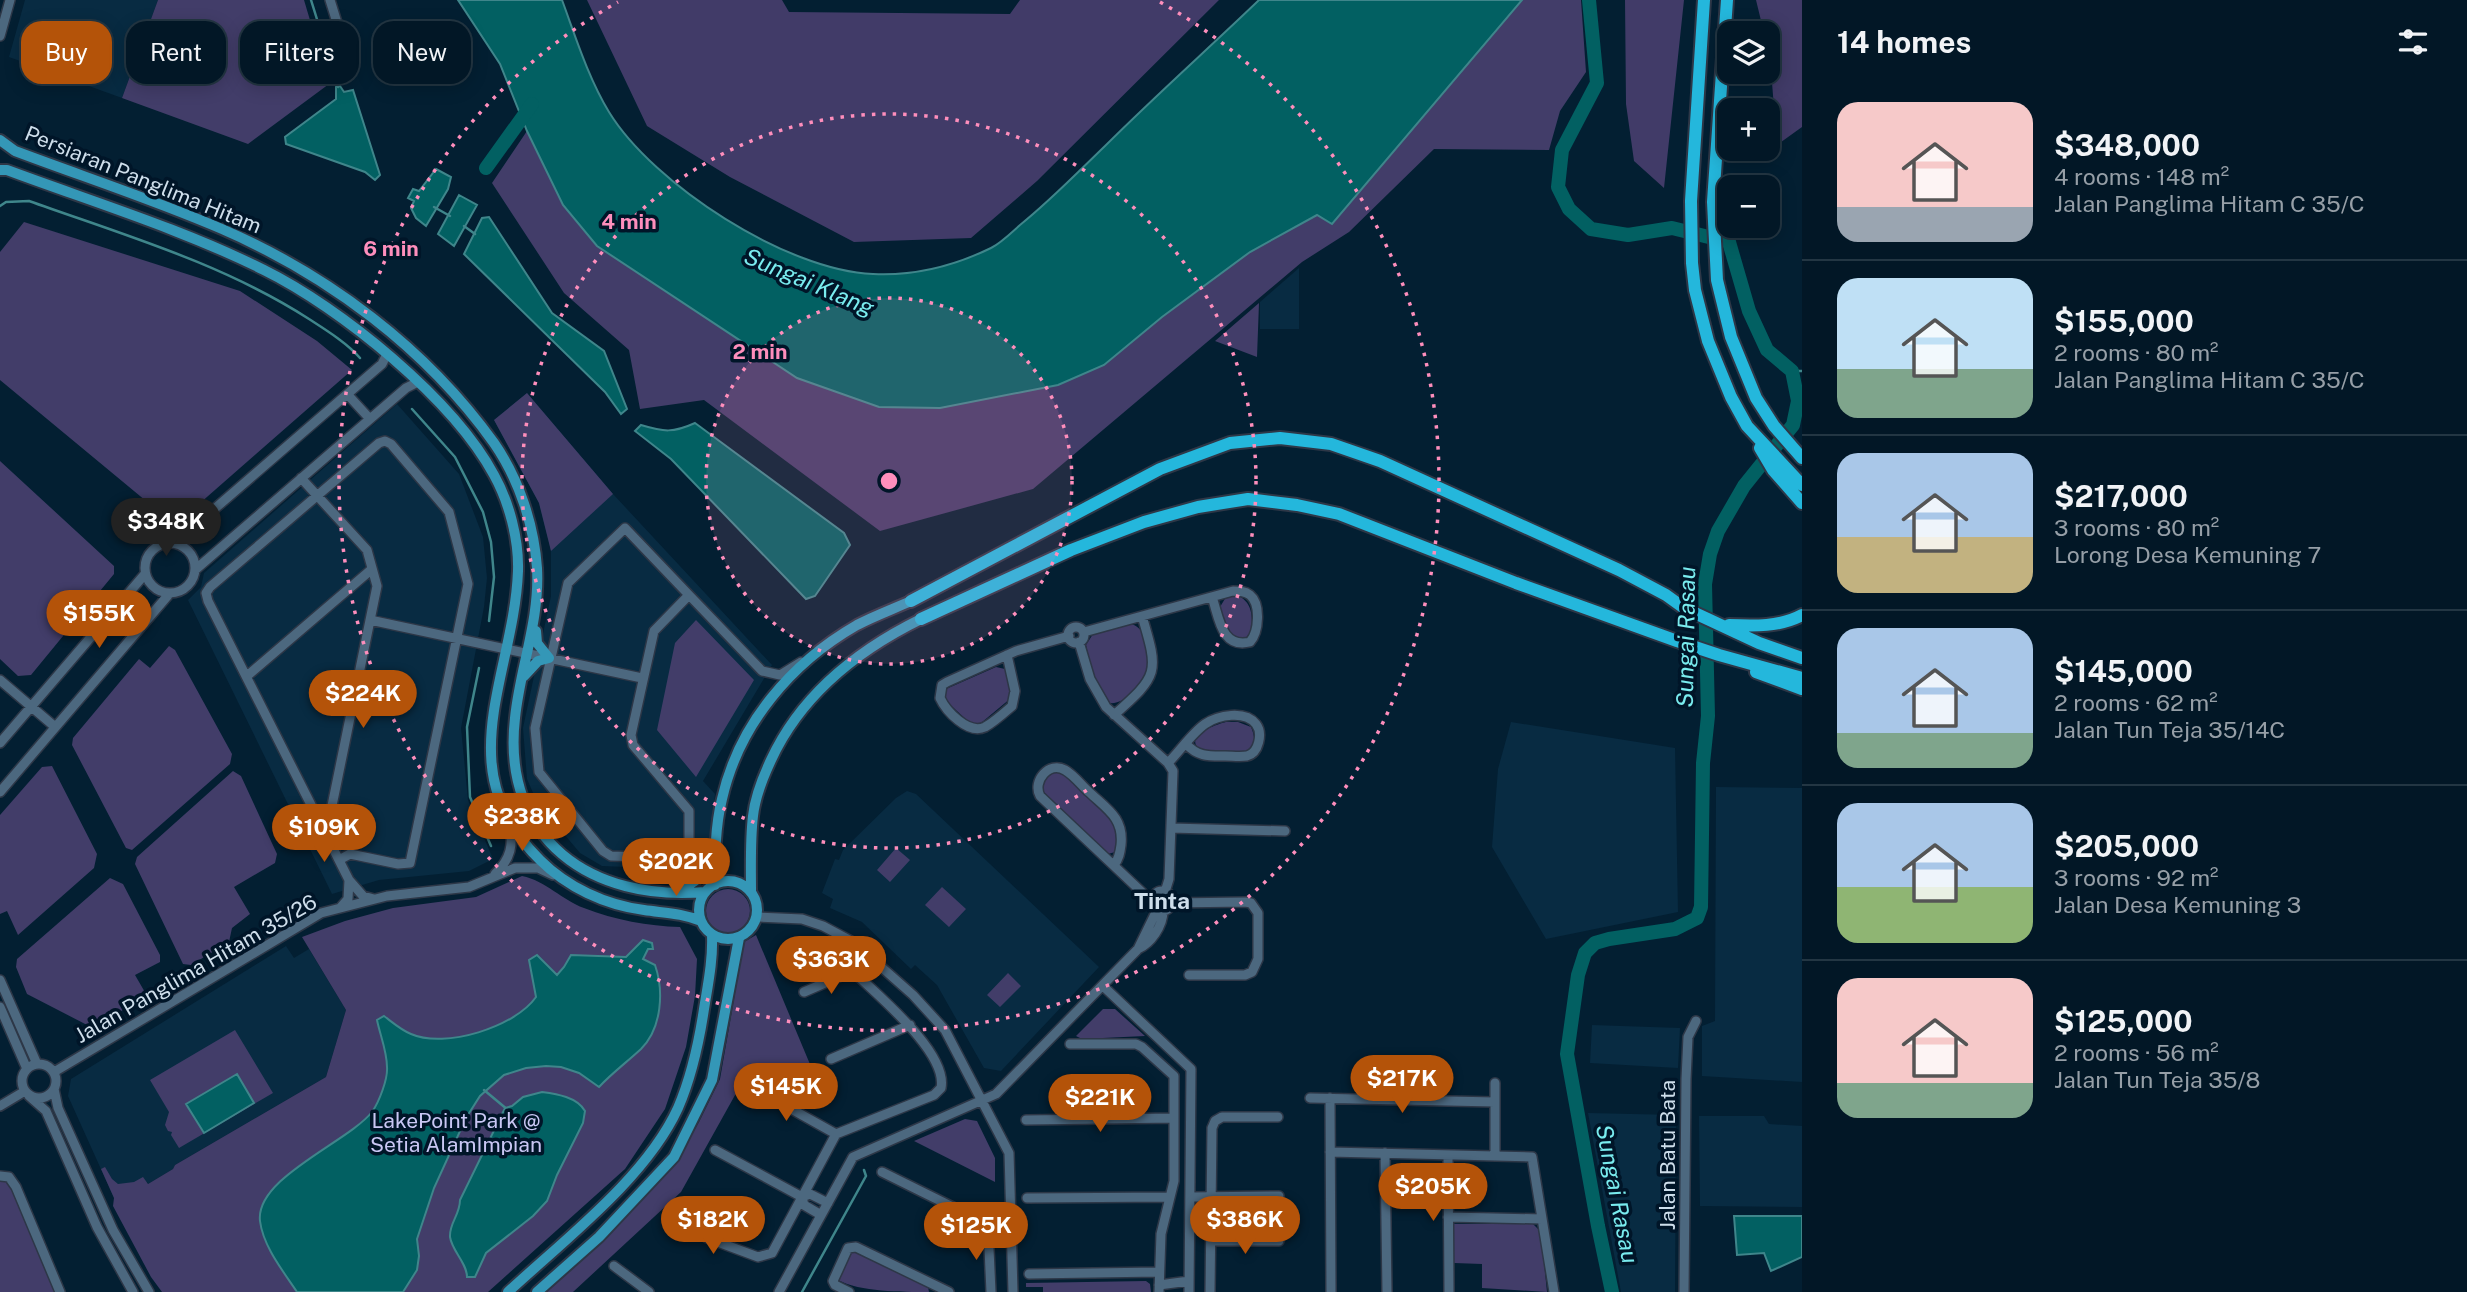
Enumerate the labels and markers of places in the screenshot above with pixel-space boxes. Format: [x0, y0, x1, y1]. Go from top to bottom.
centre of rings [877, 469, 901, 493]
pin: $348K [117, 498, 215, 558]
pin: $155K [50, 590, 148, 650]
pin: $224K [314, 670, 412, 730]
pin: $238K [473, 794, 571, 853]
pin: $109K [275, 804, 373, 864]
pin: $202K [627, 838, 725, 898]
pin: $363K [782, 936, 880, 996]
pin: $217K [1353, 1056, 1451, 1115]
pin: $145K [737, 1064, 835, 1123]
pin: $221K [1051, 1074, 1149, 1134]
pin: $205K [1384, 1164, 1482, 1223]
pin: $182K [664, 1196, 762, 1256]
pin: $386K [1196, 1196, 1294, 1256]
pin: $125K [927, 1202, 1025, 1262]

